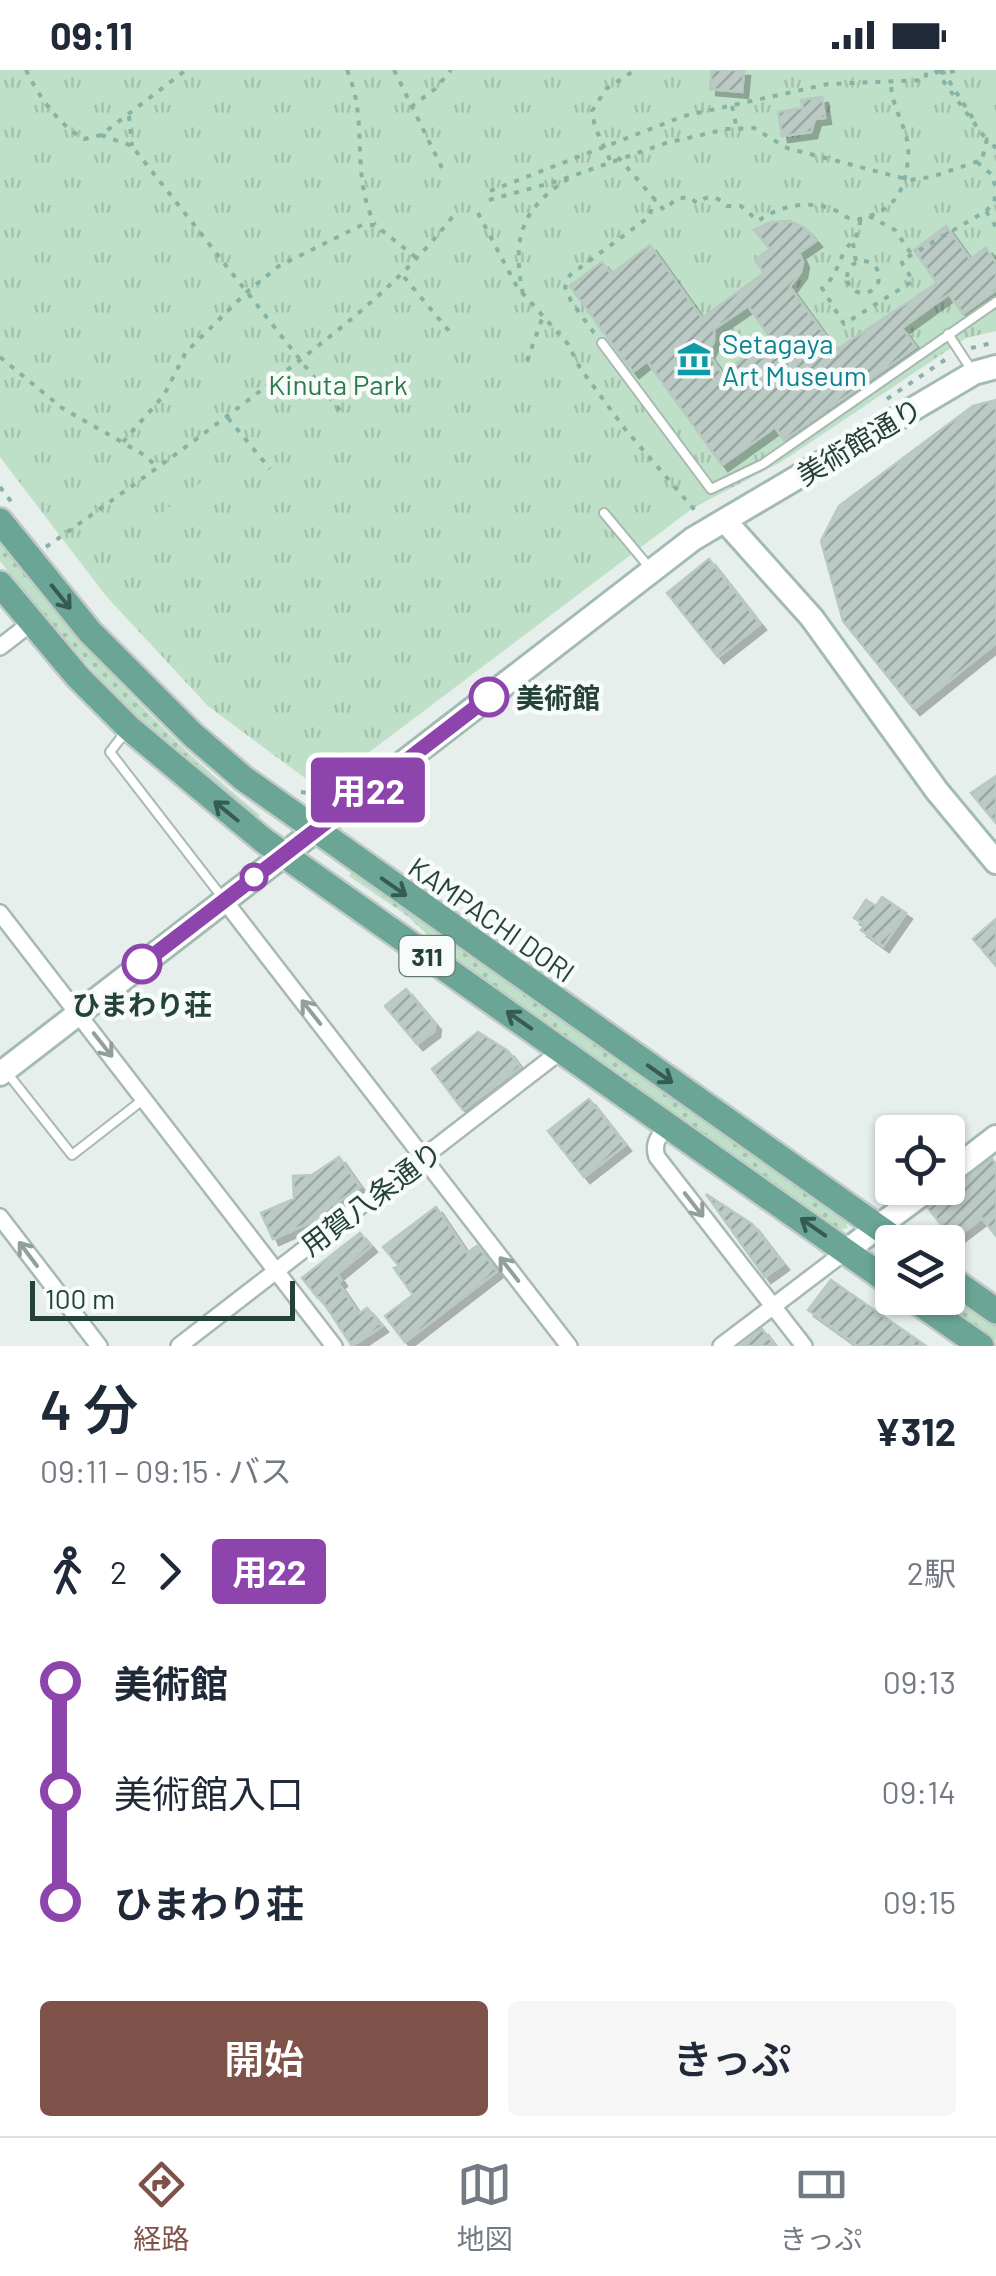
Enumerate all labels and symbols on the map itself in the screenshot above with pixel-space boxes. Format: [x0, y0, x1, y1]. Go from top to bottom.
place label: Setagaya Art Museum [722, 326, 867, 392]
museum icon: Setagaya Art Museum [675, 340, 713, 378]
park label: Kinuta Park [268, 367, 408, 401]
street label: 美術館通り [790, 390, 928, 492]
one-way arrow [50, 583, 71, 610]
marker: 美術館 [470, 678, 508, 716]
place label: 美術館 [516, 680, 600, 714]
line badge: 用22 [310, 758, 426, 822]
one-way arrow [213, 801, 240, 822]
street label: KAMPACHI DORI [403, 849, 581, 989]
unlabelled marker [241, 864, 267, 890]
one-way arrow [380, 876, 408, 897]
road number: 311 [400, 936, 454, 976]
marker: ひまわり荘 [123, 945, 161, 983]
place label: ひまわり荘 [72, 987, 212, 1021]
one-way arrow [300, 999, 321, 1026]
one-way arrow [505, 1010, 533, 1031]
one-way arrow [92, 1031, 113, 1058]
one-way arrow [646, 1063, 673, 1084]
street label: 用賀八条通り [294, 1134, 448, 1262]
one-way arrow [683, 1191, 705, 1217]
one-way arrow [800, 1217, 827, 1238]
one-way arrow [18, 1241, 40, 1267]
one-way arrow [499, 1256, 520, 1283]
scale bar [30, 1276, 295, 1320]

